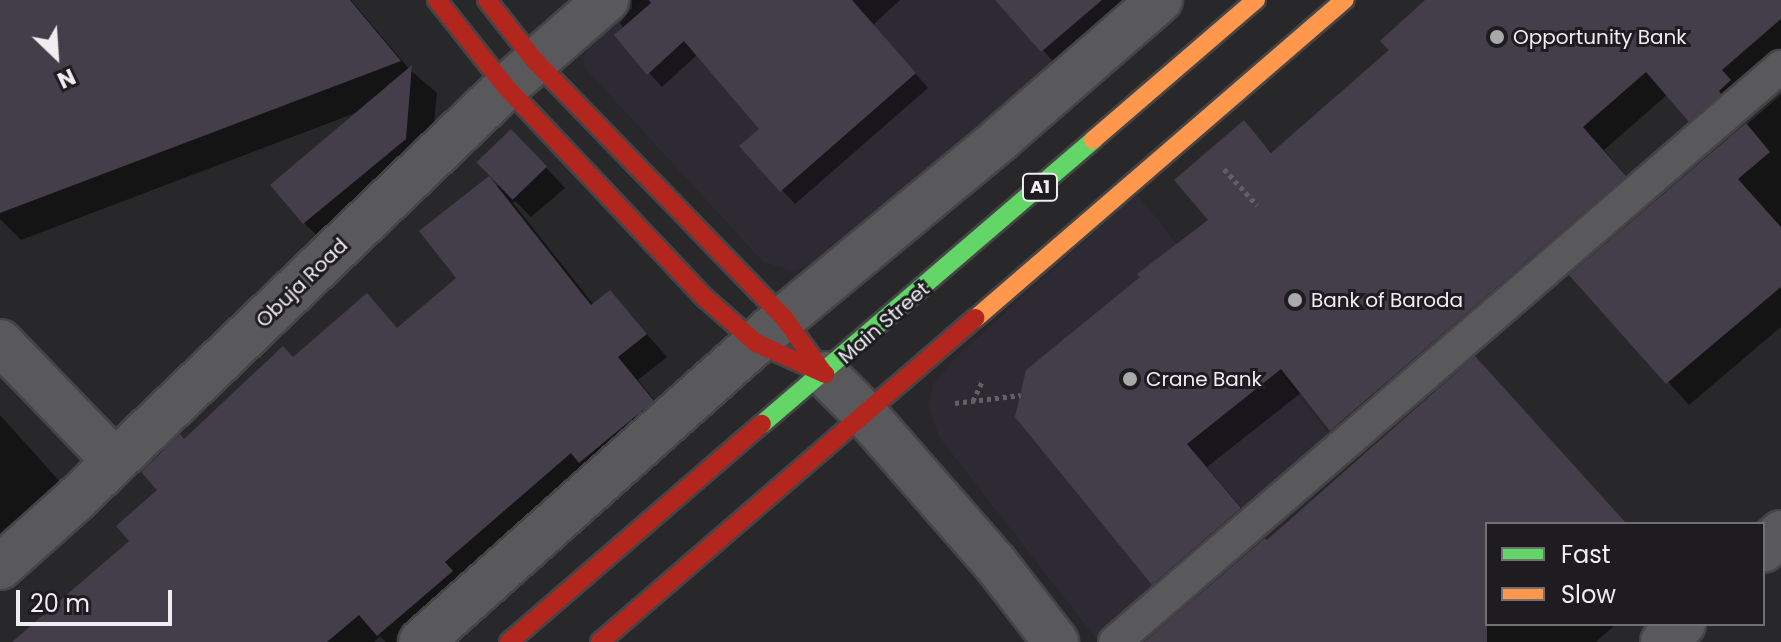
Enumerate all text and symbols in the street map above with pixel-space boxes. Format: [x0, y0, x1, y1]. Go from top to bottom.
north arrow [16, 16, 96, 96]
place label: Opportunity Bank [1513, 25, 1687, 49]
marker: Opportunity Bank [1488, 28, 1506, 46]
text: N [52, 61, 80, 96]
road number: A1 [1020, 173, 1060, 201]
street label: Obuja Road [251, 233, 353, 333]
street label: Main Street [834, 277, 934, 369]
place label: Bank of Baroda [1311, 288, 1463, 312]
marker: Bank of Baroda [1286, 291, 1304, 309]
place label: Crane Bank [1146, 367, 1262, 391]
marker: Crane Bank [1121, 370, 1139, 388]
legend [1485, 522, 1765, 626]
text: Fast [1561, 538, 1611, 571]
scale bar [20, 574, 176, 624]
text: Slow [1561, 578, 1616, 611]
text: 20 m [30, 587, 90, 620]

